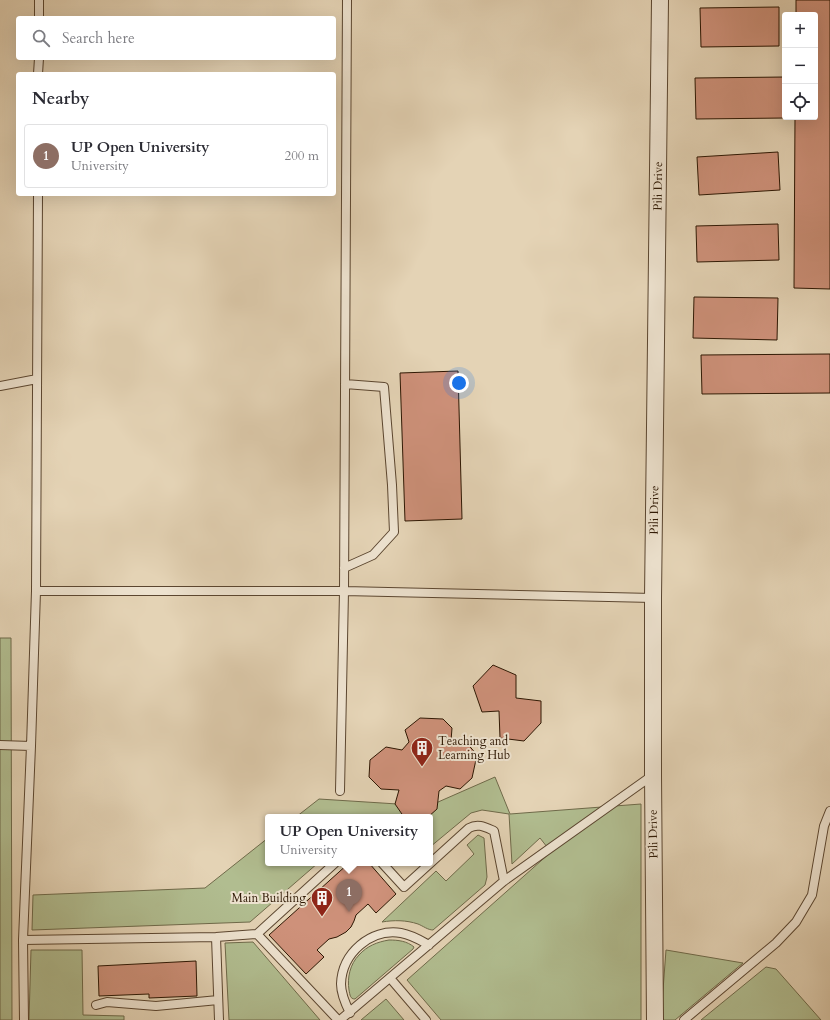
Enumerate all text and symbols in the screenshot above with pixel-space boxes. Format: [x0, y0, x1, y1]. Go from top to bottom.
map controls [782, 12, 818, 120]
button: + [782, 12, 818, 48]
search box [16, 16, 336, 60]
icon: search [30, 27, 52, 49]
text: Search here [62, 28, 135, 48]
button: − [782, 48, 818, 84]
button: locate [782, 84, 818, 120]
text: Nearby [32, 87, 89, 110]
text: UP Open University [71, 137, 210, 157]
text: 1 [43, 147, 49, 165]
text: 200 m [285, 147, 319, 165]
text: University [71, 157, 129, 175]
street label: Pili Drive [650, 161, 666, 211]
your location [449, 373, 469, 393]
street label: Pili Drive [646, 485, 662, 535]
place label: Teaching and Learning Hub [438, 733, 510, 763]
building icon: Teaching and Learning Hub [409, 735, 435, 768]
street label: Pili Drive [645, 809, 661, 859]
popup [265, 814, 433, 866]
text: UP Open University [280, 821, 418, 841]
text: University [280, 841, 338, 859]
pin: 1 [336, 879, 362, 912]
building icon: Main Building [309, 885, 335, 918]
place label: Main Building [232, 890, 306, 906]

